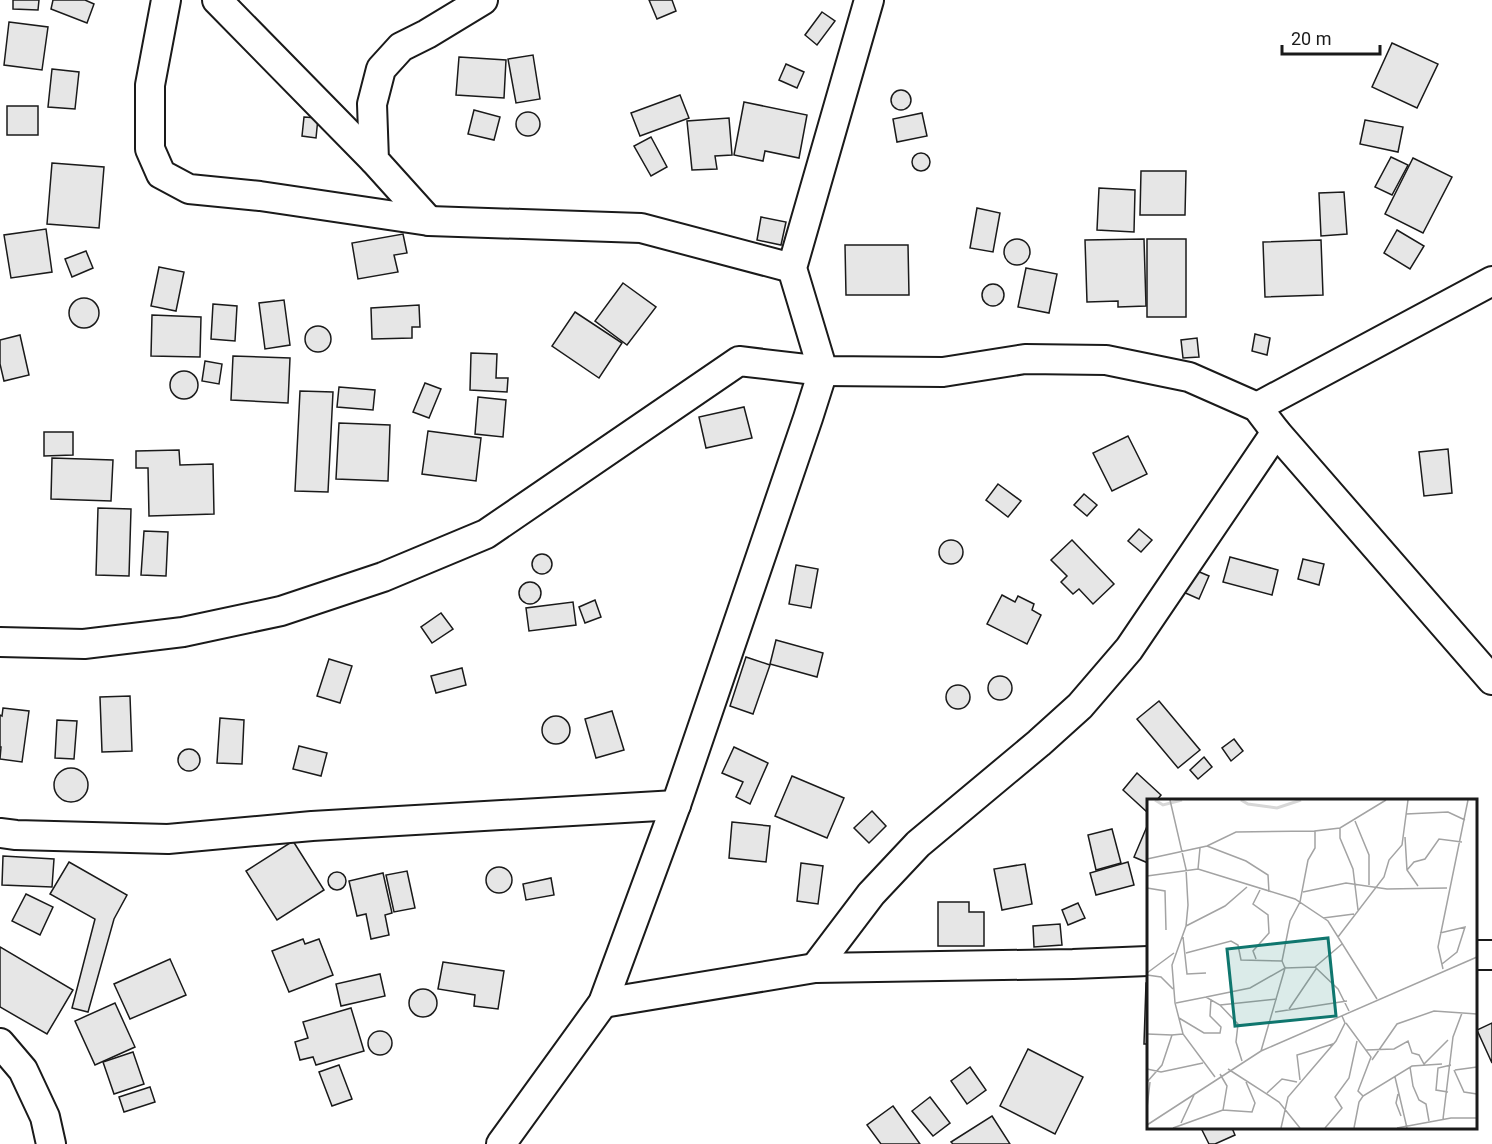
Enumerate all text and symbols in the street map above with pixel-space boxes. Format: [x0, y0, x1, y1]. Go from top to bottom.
scale bar [1282, 18, 1380, 56]
text: 20 m [1291, 28, 1331, 49]
inset map [1147, 799, 1477, 1129]

